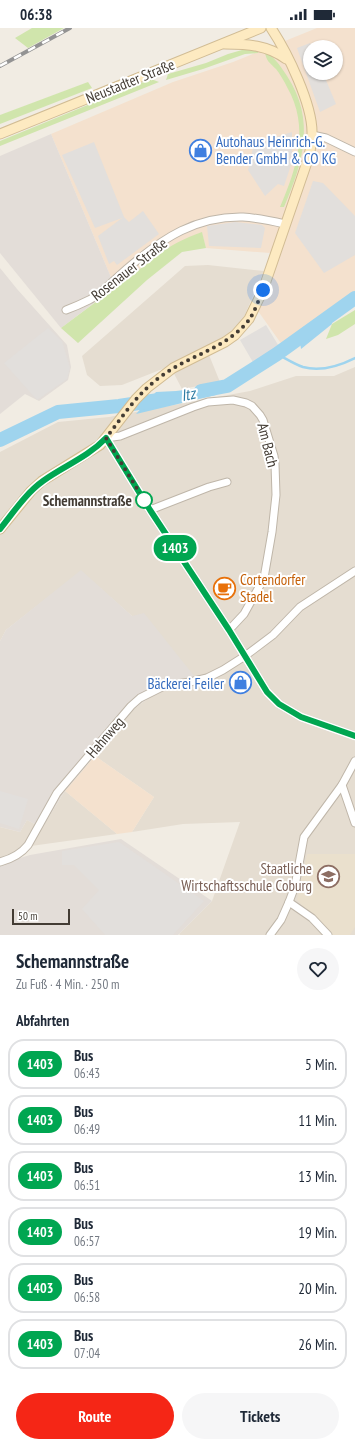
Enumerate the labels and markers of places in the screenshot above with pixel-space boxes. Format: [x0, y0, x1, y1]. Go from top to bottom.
place label: Autohaus Heinrich-G. Bender GmbH & CO KG [216, 132, 336, 168]
shop icon: Autohaus Heinrich-G. Bender GmbH & CO KG [187, 137, 213, 163]
place label: Schemannstraße [43, 491, 132, 510]
marker: Schemannstraße [135, 491, 153, 509]
place label: Cortendorfer Stadel [240, 570, 306, 606]
cafe icon: Cortendorfer Stadel [211, 575, 237, 601]
shop icon: Bäckerei Feiler [227, 670, 253, 696]
place label: Bäckerei Feiler [148, 674, 225, 693]
place label: Staatliche Wirtschaftsschule Coburg [181, 859, 312, 895]
school or university icon: Staatliche Wirtschaftsschule Coburg [315, 864, 341, 890]

